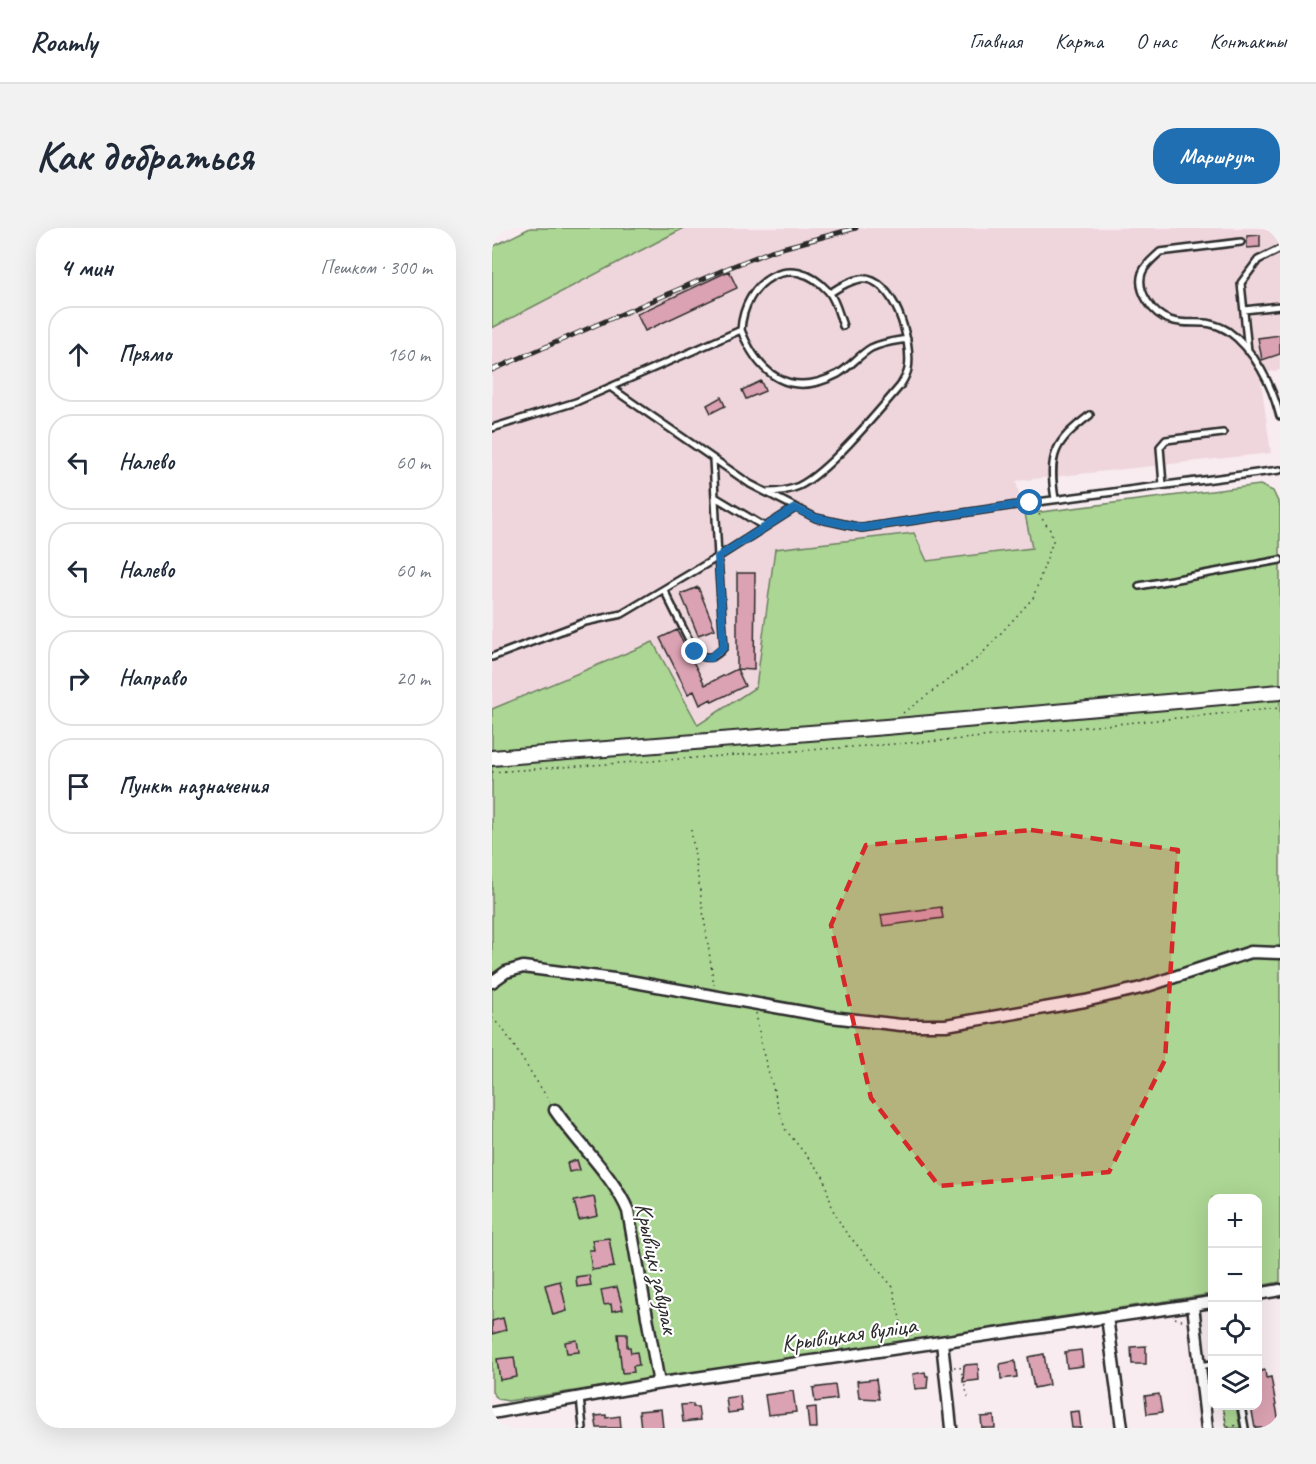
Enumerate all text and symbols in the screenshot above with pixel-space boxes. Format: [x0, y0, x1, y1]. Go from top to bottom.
text: Roamly [30, 24, 97, 59]
text: Главная [969, 28, 1022, 54]
text: Карта [1055, 28, 1103, 54]
text: О нас [1136, 28, 1177, 54]
text: Контакты [1210, 28, 1286, 54]
button: Маршрут [1153, 128, 1280, 184]
text: Как добраться [36, 130, 253, 183]
text: 4 мин [60, 251, 113, 284]
text: Пешком · 300 m [320, 255, 432, 280]
icon: ahead [62, 338, 95, 371]
text: Прямо [119, 340, 171, 368]
text: 160 m [387, 342, 430, 367]
icon: left [62, 446, 95, 479]
text: Налево [119, 448, 175, 476]
text: 60 m [396, 450, 430, 475]
route start [1016, 489, 1042, 515]
icon: left [62, 554, 95, 587]
text: Налево [119, 556, 175, 584]
text: 60 m [396, 558, 430, 583]
route end [681, 638, 707, 664]
icon: right [62, 662, 95, 695]
text: Направо [119, 664, 186, 692]
text: 20 m [396, 666, 430, 691]
icon: arrive [62, 770, 95, 803]
text: Пункт назначения [119, 772, 268, 800]
map controls [1208, 1194, 1262, 1410]
button: + [1208, 1194, 1262, 1248]
street label: Крывіцкі завулак [628, 1200, 686, 1338]
button: − [1208, 1248, 1262, 1302]
button: locate [1208, 1302, 1262, 1356]
street label: Крывіцкая вуліца [779, 1309, 920, 1358]
button: layers [1208, 1356, 1262, 1410]

